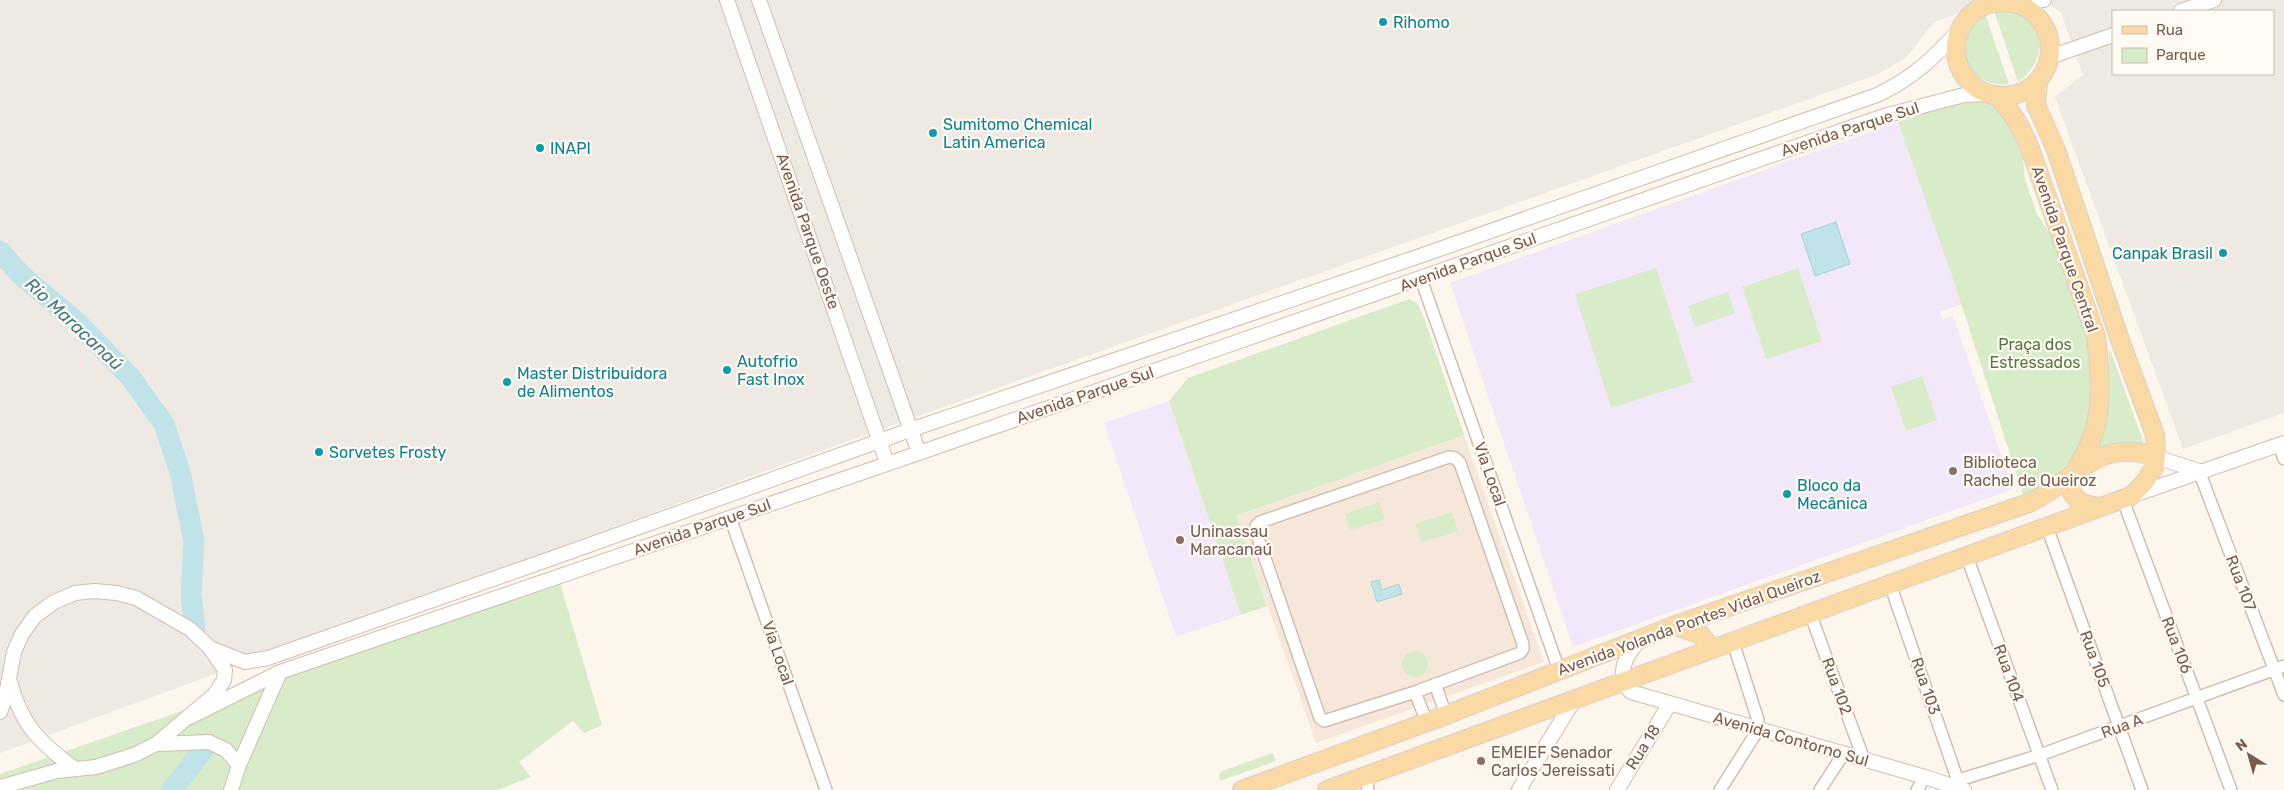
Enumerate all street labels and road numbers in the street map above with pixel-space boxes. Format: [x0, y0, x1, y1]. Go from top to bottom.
street label: Avenida Parque Sul [1779, 98, 1921, 160]
street label: Avenida Parque Oeste [772, 151, 844, 311]
street label: Avenida Parque Central [2028, 163, 2102, 335]
street label: Avenida Parque Sul [1397, 228, 1539, 296]
street label: Avenida Parque Sul [1014, 363, 1156, 427]
street label: Via Local [1470, 439, 1510, 509]
street label: Avenida Parque Sul [631, 495, 773, 559]
street label: Rua 107 [2222, 552, 2260, 614]
street label: Avenida Yolanda Pontes Vidal Queiroz [1555, 566, 1823, 680]
street label: Rua 106 [2157, 614, 2197, 677]
street label: Via Local [758, 618, 798, 688]
street label: Rua 105 [2076, 628, 2114, 690]
street label: Rua 104 [1990, 642, 2028, 704]
street label: Rua 102 [1818, 655, 1856, 717]
street label: Rua 103 [1907, 655, 1945, 717]
street label: Avenida Contorno Sul [1711, 708, 1871, 770]
street label: Rua A [2098, 710, 2146, 742]
street label: Rua 18 [1622, 721, 1664, 773]

